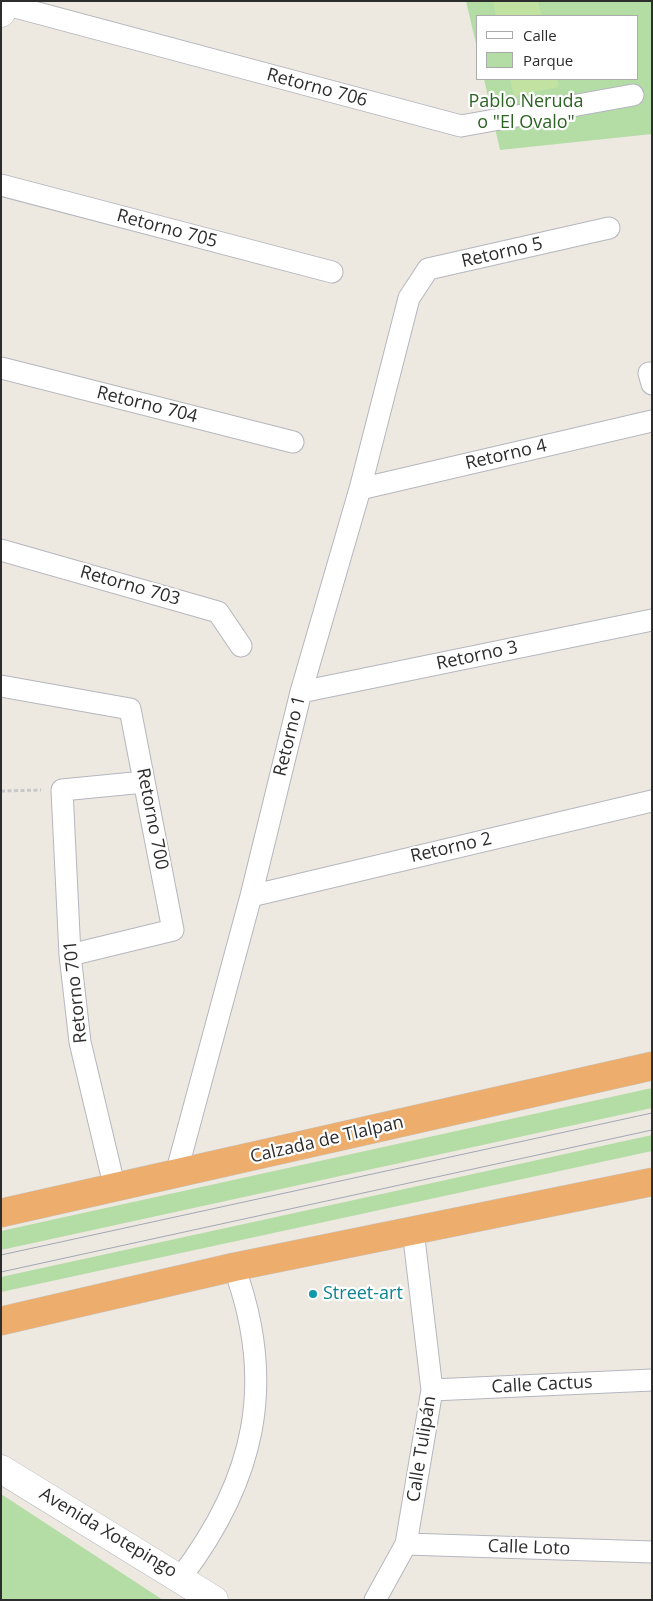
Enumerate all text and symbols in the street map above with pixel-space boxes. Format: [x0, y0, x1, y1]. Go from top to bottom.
legend [476, 15, 638, 80]
text: Calle [523, 25, 557, 45]
text: Parque [523, 50, 573, 70]
street label: Retorno 706 [264, 64, 370, 112]
park label: Pablo Neruda o "El Ovalo" [469, 91, 583, 134]
street label: Retorno 705 [114, 205, 220, 253]
street label: Retorno 5 [459, 233, 545, 273]
street label: Retorno 704 [94, 382, 200, 428]
street label: Retorno 4 [463, 435, 549, 475]
street label: Retorno 703 [77, 561, 183, 611]
street label: Retorno 3 [434, 637, 520, 675]
street label: Retorno 1 [270, 693, 310, 779]
street label: Retorno 700 [132, 766, 172, 872]
street label: Retorno 2 [408, 828, 494, 868]
street label: Retorno 701 [60, 940, 92, 1044]
street label: Calzada de Tlalpan [248, 1112, 406, 1168]
place label: Street-art [323, 1283, 403, 1305]
marker: Street-art [307, 1288, 319, 1300]
street label: Calle Cactus [491, 1372, 593, 1398]
street label: Calle Tulipán [403, 1394, 441, 1504]
street label: Avenida Xotepingo [35, 1483, 181, 1583]
street label: Calle Loto [487, 1536, 571, 1560]

